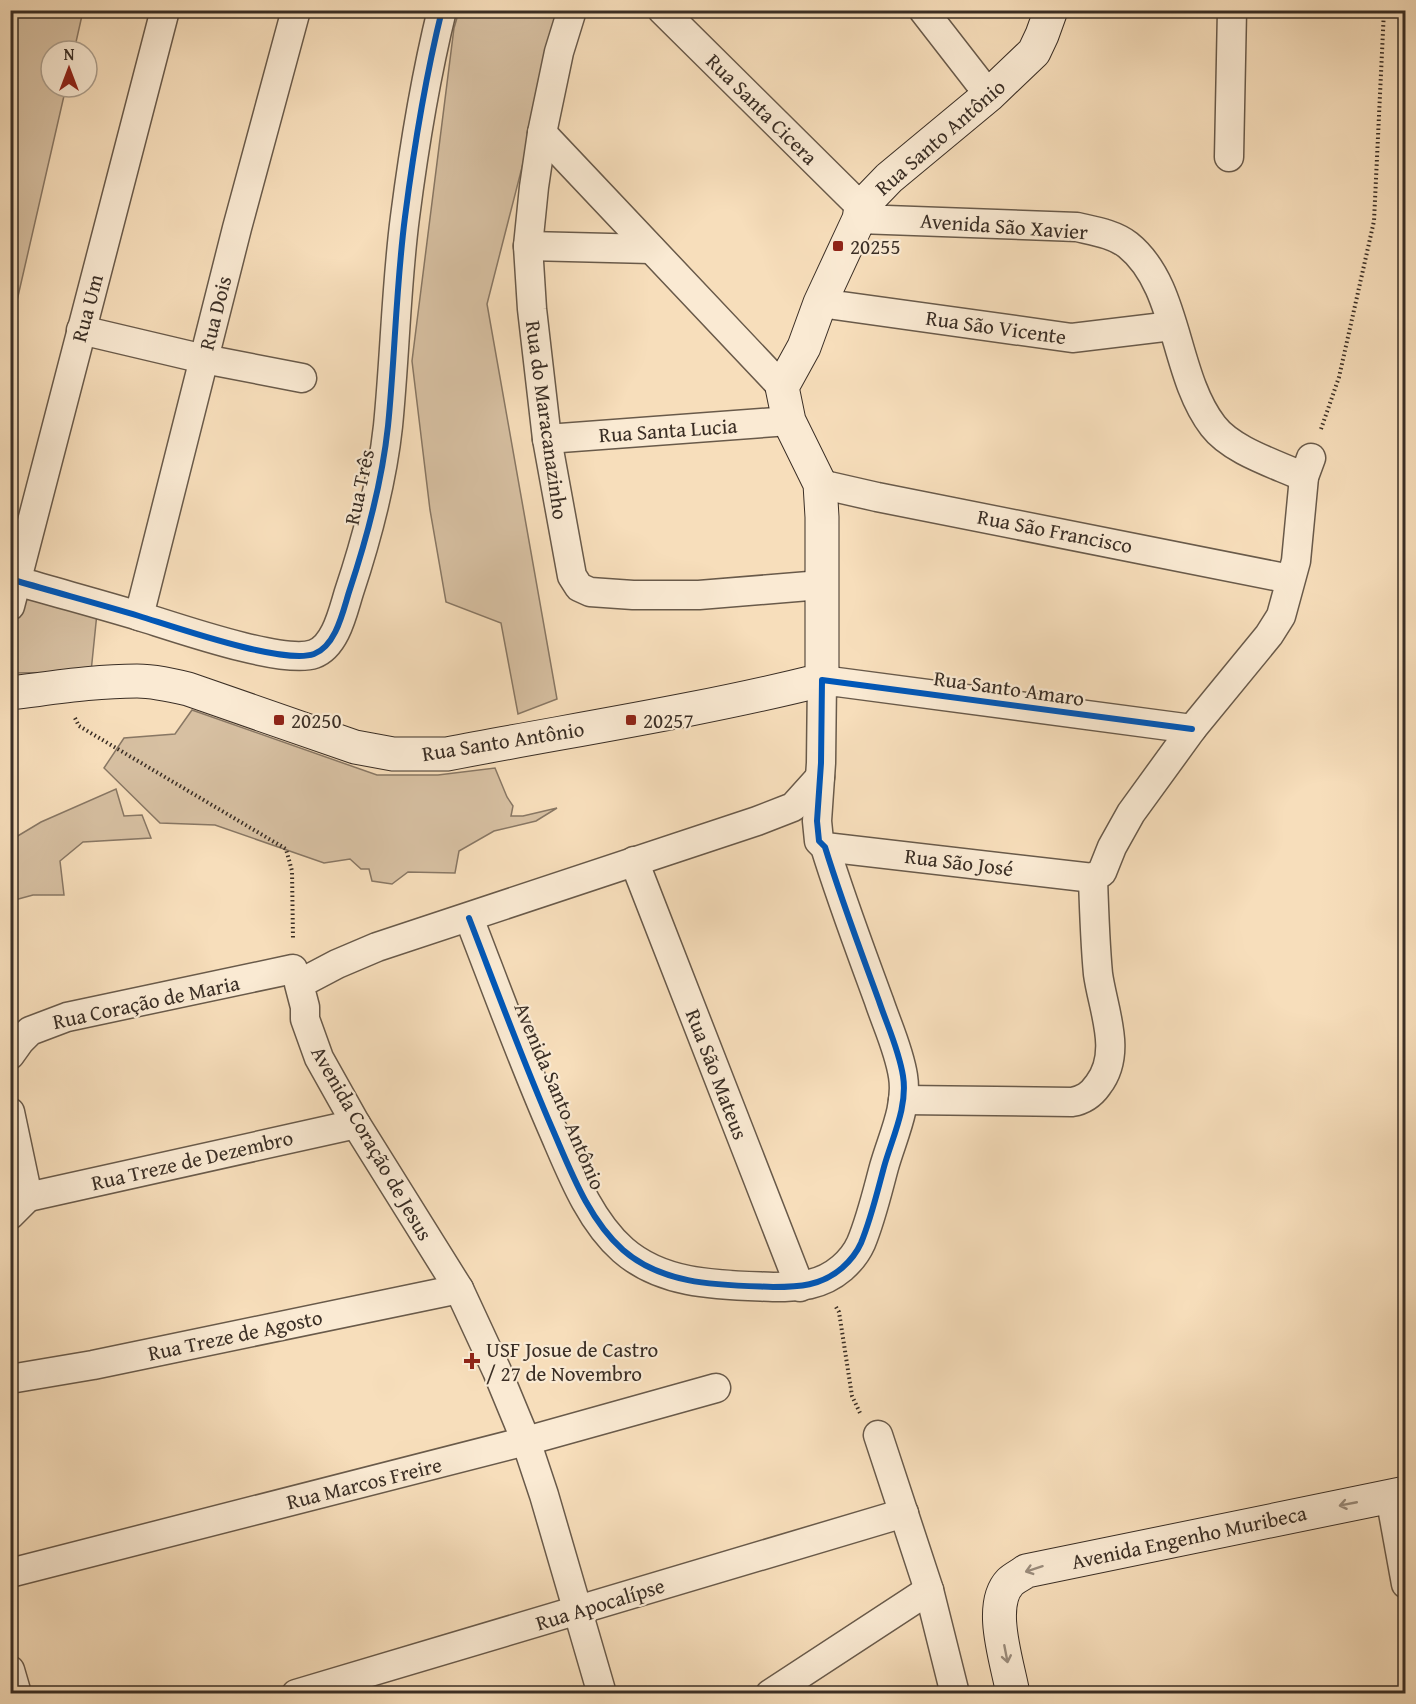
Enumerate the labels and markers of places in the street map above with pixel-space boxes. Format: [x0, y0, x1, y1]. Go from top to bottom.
place label: 20255 [850, 231, 901, 262]
marker: 20255 [831, 239, 845, 253]
place label: 20250 [291, 705, 342, 736]
place label: 20257 [643, 705, 694, 736]
marker: 20250 [272, 713, 286, 727]
marker: 20257 [624, 713, 638, 727]
place label: USF Josue de Castro / 27 de Novembro [486, 1334, 658, 1389]
marker: USF Josue de Castro / 27 de Novembro [463, 1352, 481, 1370]

